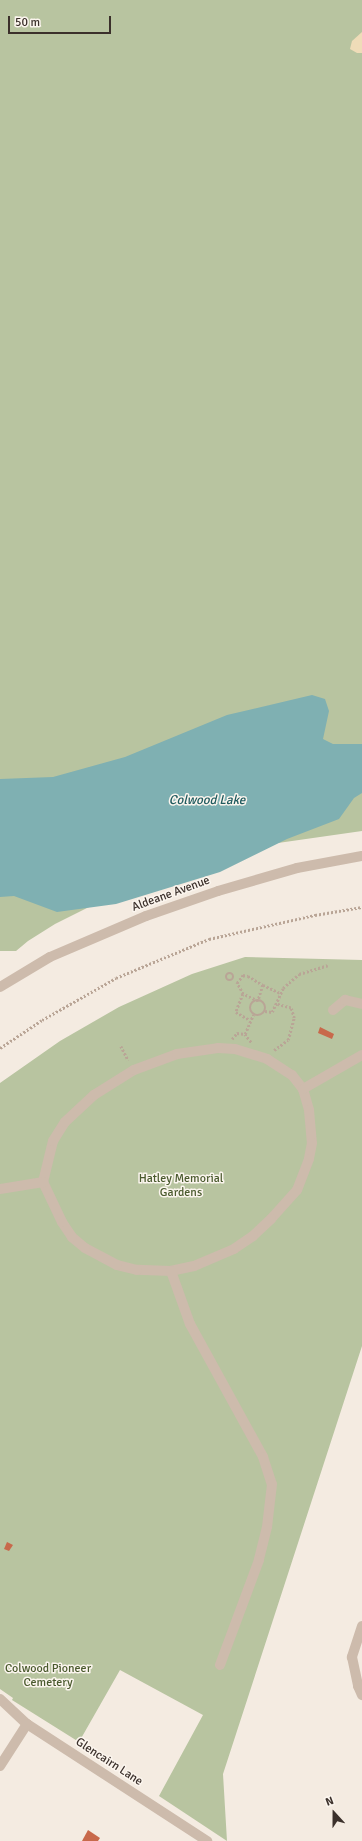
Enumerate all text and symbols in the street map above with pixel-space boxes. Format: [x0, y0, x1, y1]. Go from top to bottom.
scale bar [10, 8, 113, 34]
text: 50 m [15, 15, 40, 30]
water label: Colwood Lake [169, 792, 245, 808]
street label: Aldeane Avenue [130, 873, 212, 915]
park label: Hatley Memorial Gardens [139, 1172, 223, 1200]
park label: Colwood Pioneer Cemetery [5, 1662, 91, 1690]
street label: Glencairn Lane [73, 1735, 145, 1789]
north arrow [314, 1793, 354, 1833]
text: N [324, 1794, 335, 1809]

